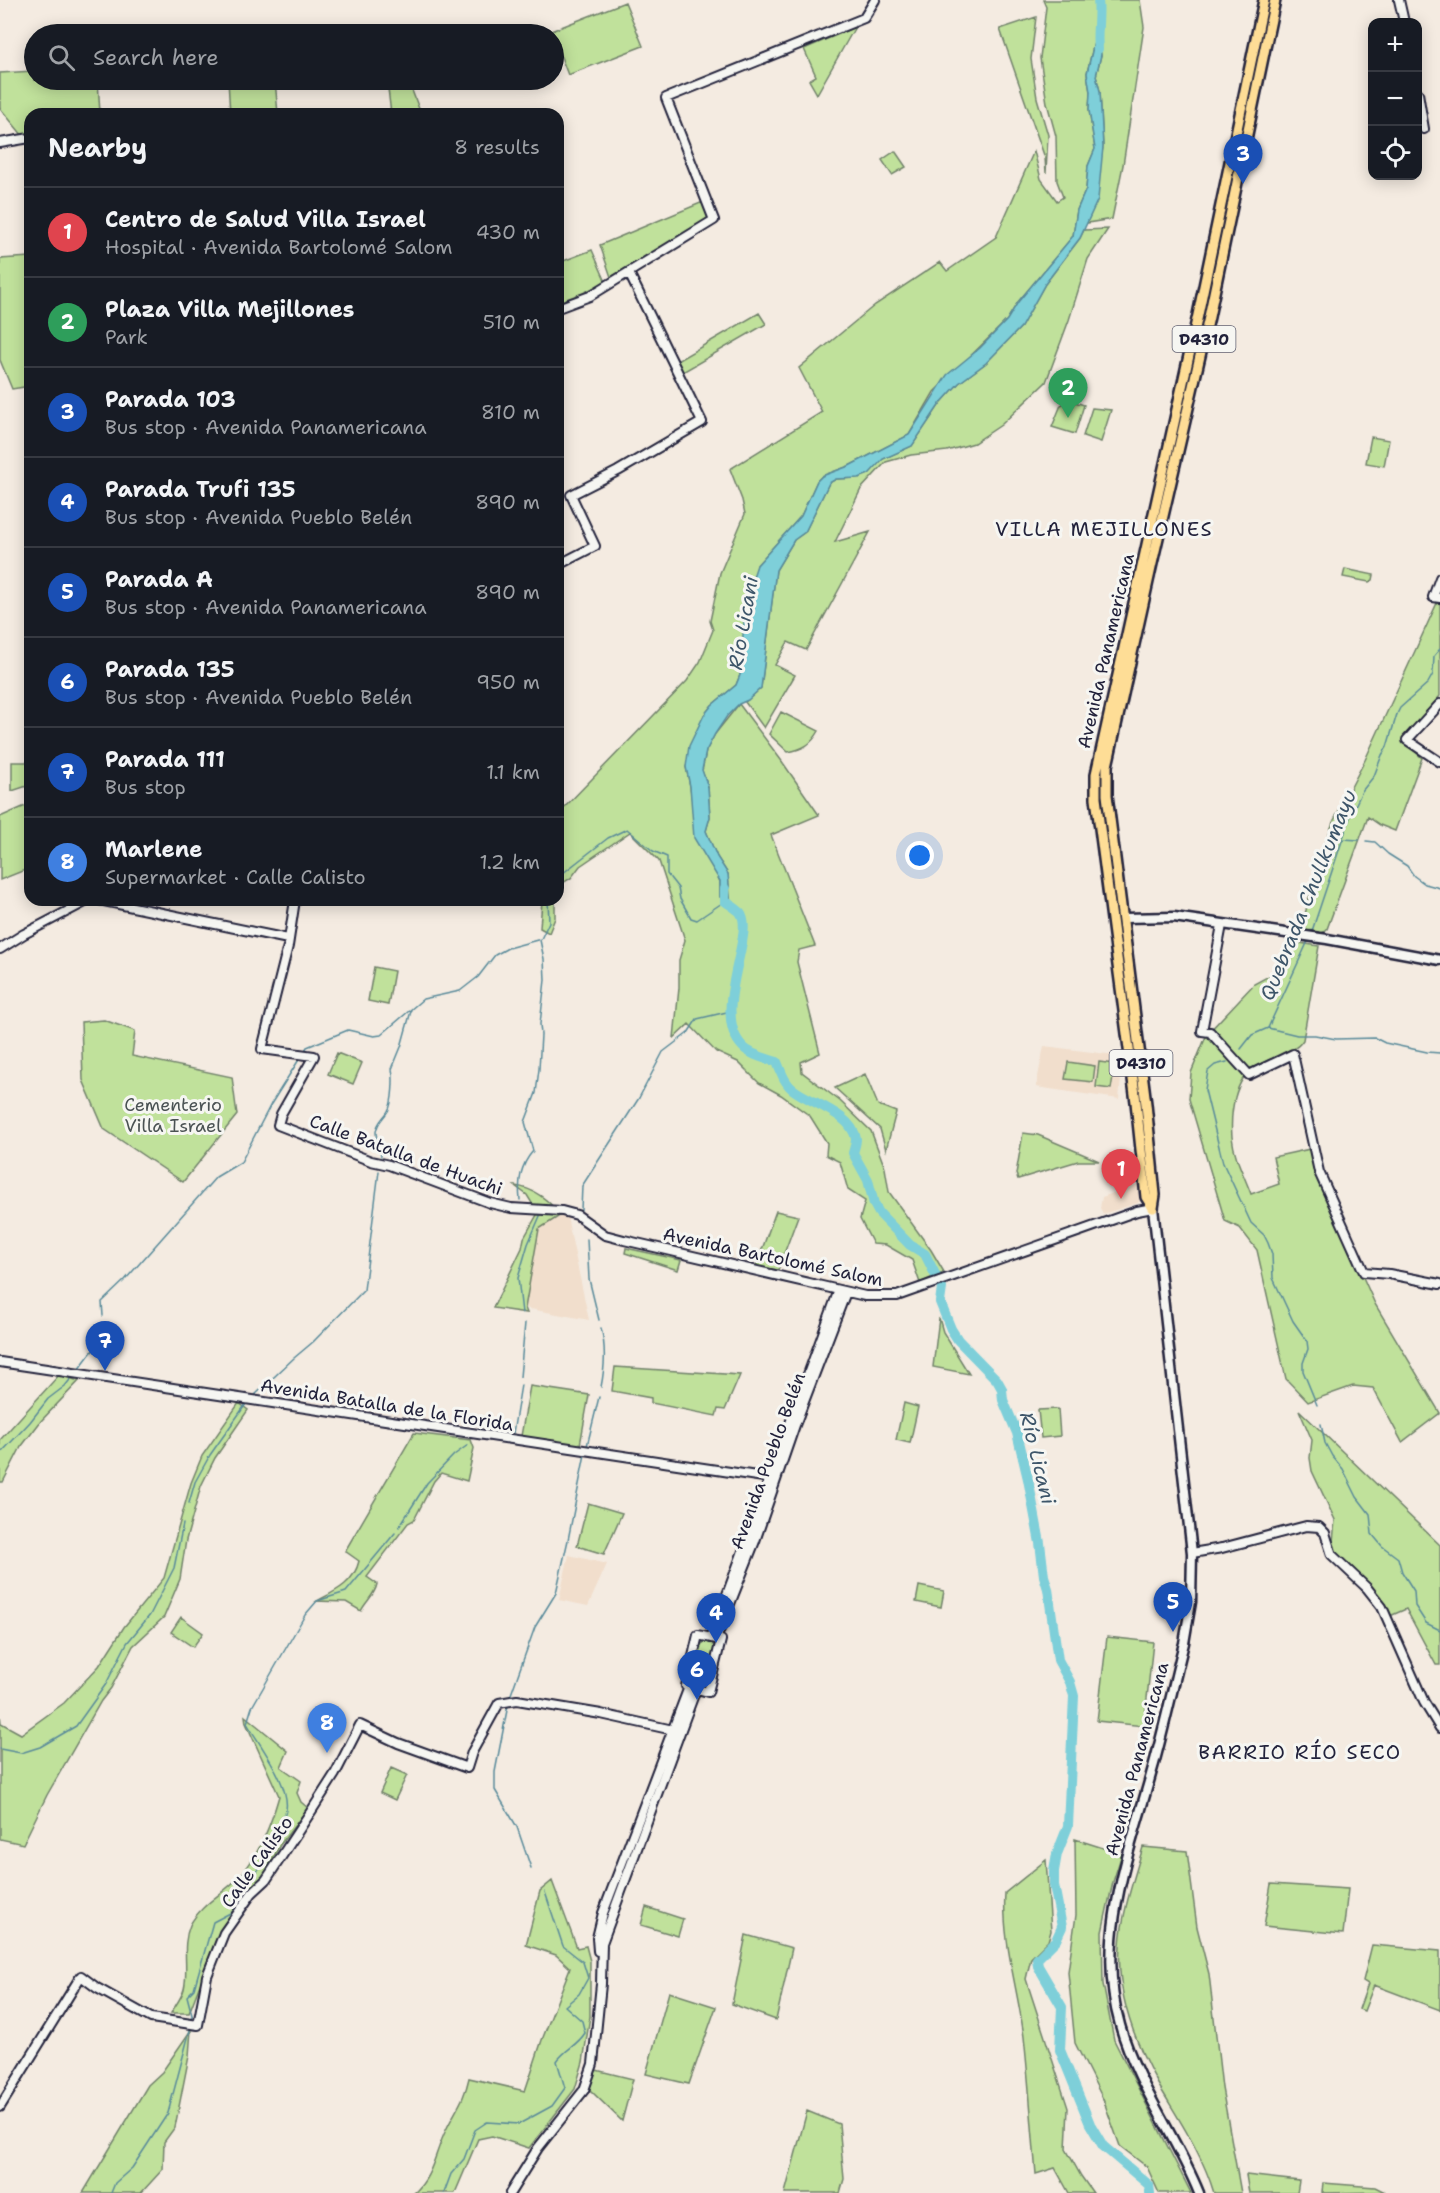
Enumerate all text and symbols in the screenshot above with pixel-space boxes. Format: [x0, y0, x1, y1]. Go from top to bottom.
map controls [1368, 18, 1422, 180]
button: + [1368, 18, 1422, 72]
search box [24, 24, 564, 90]
icon: search [45, 41, 78, 74]
text: Search here [93, 43, 219, 72]
button: − [1368, 72, 1422, 126]
button: locate [1368, 126, 1422, 180]
text: Nearby [48, 130, 147, 165]
text: 8 results [454, 134, 540, 160]
pin: 3 [1224, 134, 1262, 184]
text: Centro de Salud Villa Israel [105, 205, 426, 234]
text: 1 [63, 219, 72, 245]
text: 430 m [476, 219, 540, 245]
text: Hospital · Avenida Bartolomé Salom [105, 234, 453, 260]
text: Plaza Villa Mejillones [105, 295, 354, 324]
text: 2 [61, 309, 75, 335]
text: 510 m [483, 309, 540, 335]
text: Park [105, 324, 148, 350]
road number: D4310 [1172, 326, 1236, 352]
pin: 2 [1048, 368, 1088, 418]
text: Parada 103 [105, 385, 236, 414]
text: 3 [61, 399, 75, 425]
text: 810 m [481, 399, 540, 425]
text: Bus stop · Avenida Panamericana [105, 414, 427, 440]
text: Parada Trufi 135 [105, 475, 296, 504]
text: 4 [61, 489, 75, 515]
text: 890 m [475, 489, 540, 515]
text: Bus stop · Avenida Pueblo Belén [105, 504, 412, 530]
district label: VILLA MEJILLONES [995, 516, 1213, 542]
street label: Avenida Panamericana [1072, 551, 1140, 751]
text: Parada A [105, 565, 213, 594]
water label: Río Licani [722, 574, 764, 672]
text: 5 [61, 579, 74, 605]
text: 890 m [475, 579, 540, 605]
text: Bus stop · Avenida Panamericana [105, 594, 427, 620]
text: Parada 135 [105, 655, 235, 684]
text: 6 [61, 669, 75, 695]
text: 950 m [476, 669, 540, 695]
text: Bus stop · Avenida Pueblo Belén [105, 684, 412, 710]
text: Parada 111 [105, 745, 225, 774]
text: 7 [61, 759, 75, 785]
text: 1.1 km [486, 759, 540, 785]
text: Bus stop [105, 774, 186, 800]
water label: Quebrada Chullkumayu [1254, 786, 1362, 1004]
text: Marlene [105, 835, 203, 864]
your location [905, 841, 934, 870]
text: 8 [61, 849, 75, 875]
text: 1.2 km [480, 849, 540, 875]
text: Supermarket · Calle Calisto [105, 864, 366, 890]
road number: D4310 [1110, 1050, 1172, 1076]
park label: Cementerio Villa Israel [124, 1093, 222, 1138]
street label: Calle Batalla de Huachi [306, 1109, 506, 1201]
pin: 1 [1102, 1150, 1140, 1199]
street label: Avenida Bartolomé Salom [661, 1222, 885, 1292]
pin: 7 [86, 1322, 124, 1371]
street label: Avenida Pueblo Belén [725, 1369, 811, 1553]
street label: Avenida Batalla de la Florida [259, 1373, 515, 1437]
water label: Río Licani [1014, 1409, 1062, 1507]
pin: 5 [1154, 1582, 1192, 1632]
pin: 4 [696, 1594, 736, 1643]
pin: 6 [678, 1650, 716, 1700]
street label: Avenida Panamericana [1100, 1660, 1174, 1858]
pin: 8 [308, 1704, 346, 1753]
district label: BARRIO RÍO SECO [1198, 1739, 1402, 1765]
street label: Calle Calisto [216, 1811, 298, 1913]

